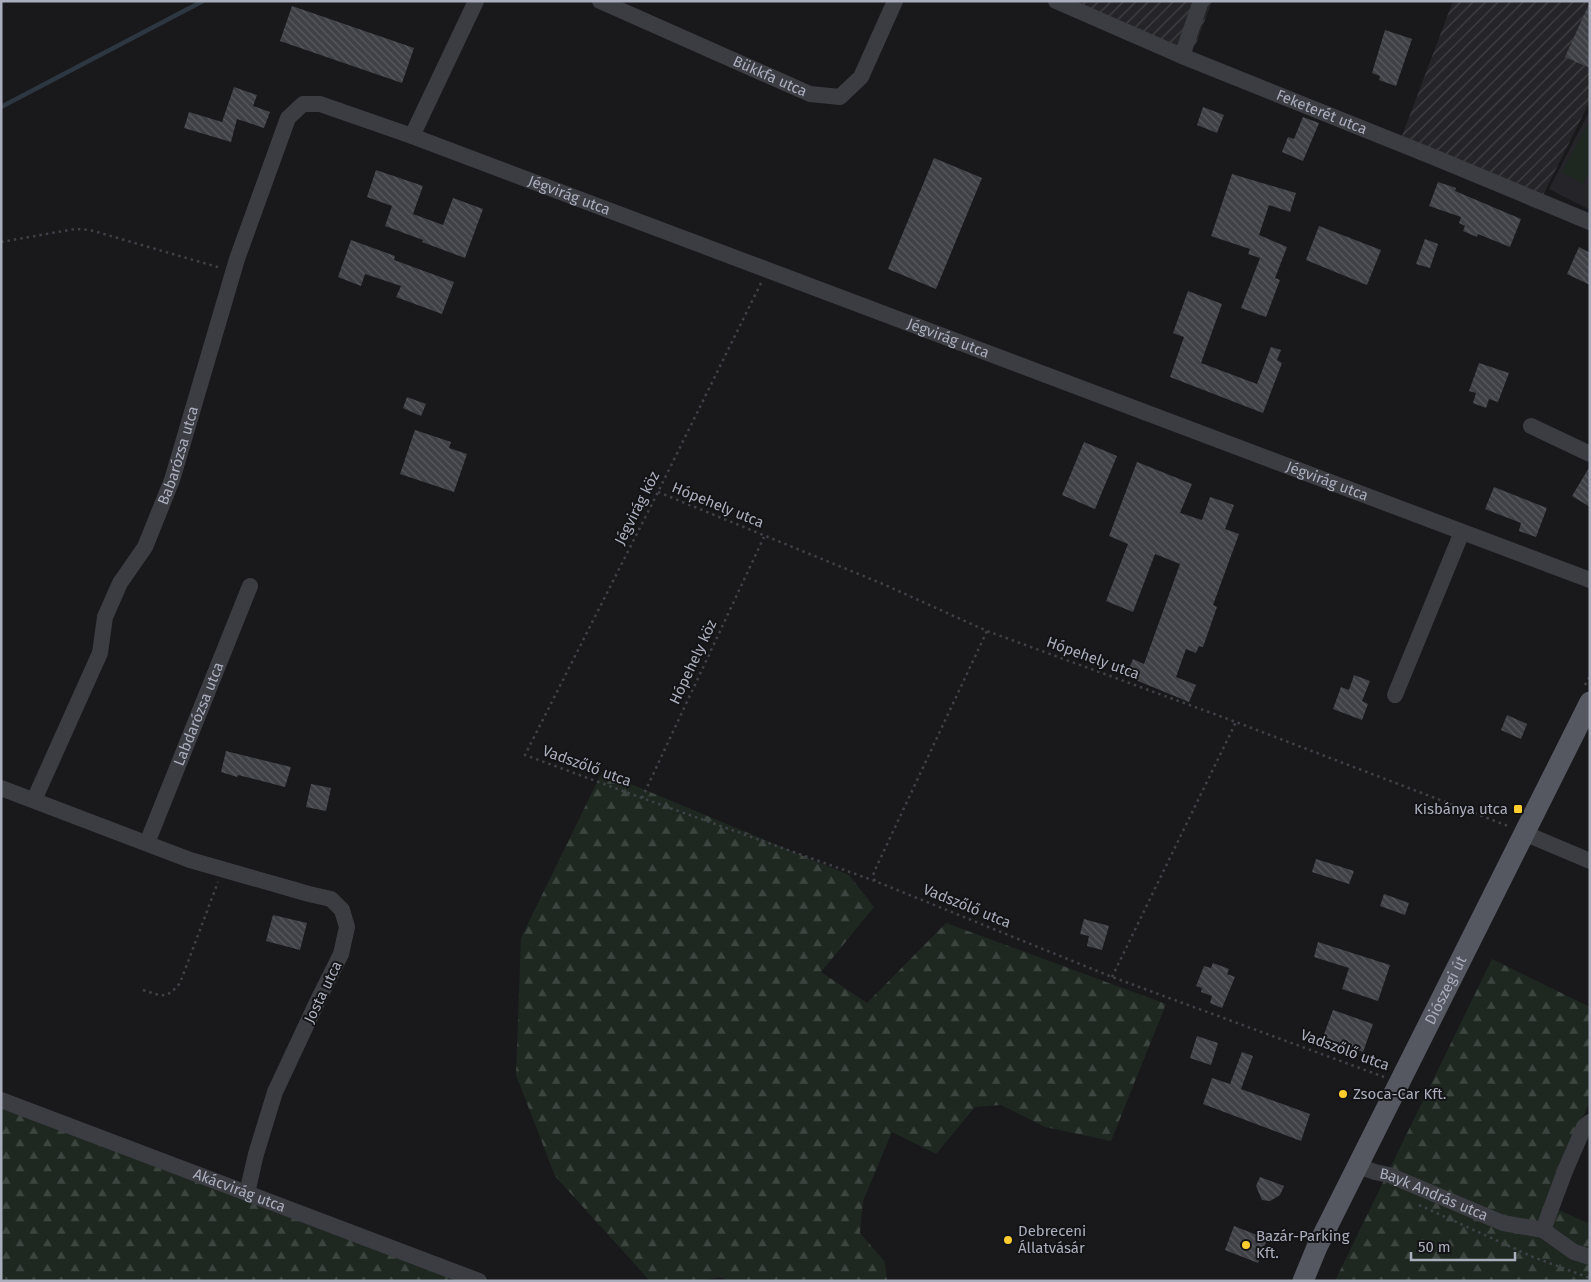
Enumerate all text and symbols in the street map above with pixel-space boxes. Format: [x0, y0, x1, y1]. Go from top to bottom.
street label: Bükkfa utca [730, 52, 810, 101]
street label: Feketerét utca [1274, 86, 1370, 138]
street label: Jégvirág utca [526, 172, 613, 219]
street label: Jégvirág utca [905, 314, 992, 362]
street label: Babarózsa utca [154, 404, 202, 508]
street label: Jégvirág utca [1284, 457, 1371, 505]
street label: Jégvirág köz [611, 468, 663, 548]
street label: Hópehely utca [669, 478, 767, 532]
street label: Hópehely köz [666, 616, 721, 707]
street label: Hópehely utca [1044, 633, 1142, 683]
street label: Labdarózsa utca [170, 659, 228, 768]
street label: Vadszőlő utca [540, 742, 634, 790]
place label: Kisbánya utca [1414, 800, 1508, 818]
marker: Kisbánya utca [1512, 803, 1524, 815]
street label: Vadszőlő utca [920, 880, 1014, 932]
street label: Diószegi út [1421, 952, 1471, 1028]
street label: Josta utca [300, 958, 346, 1026]
street label: Vadszőlő utca [1298, 1026, 1392, 1074]
place label: Zsoca-Car Kft. [1353, 1085, 1446, 1103]
marker: Zsoca-Car Kft. [1337, 1088, 1349, 1100]
street label: Bayk András utca [1378, 1164, 1491, 1225]
street label: Akácvirág utca [191, 1165, 288, 1216]
place label: Debreceni Állatvásár [1018, 1222, 1086, 1257]
place label: Bazár-Parking Kft. [1256, 1227, 1350, 1262]
scale bar [1411, 1230, 1515, 1262]
marker: Debreceni Állatvásár [1002, 1234, 1014, 1246]
text: 50 m [1418, 1238, 1451, 1256]
marker: Bazár-Parking Kft. [1240, 1239, 1252, 1251]

